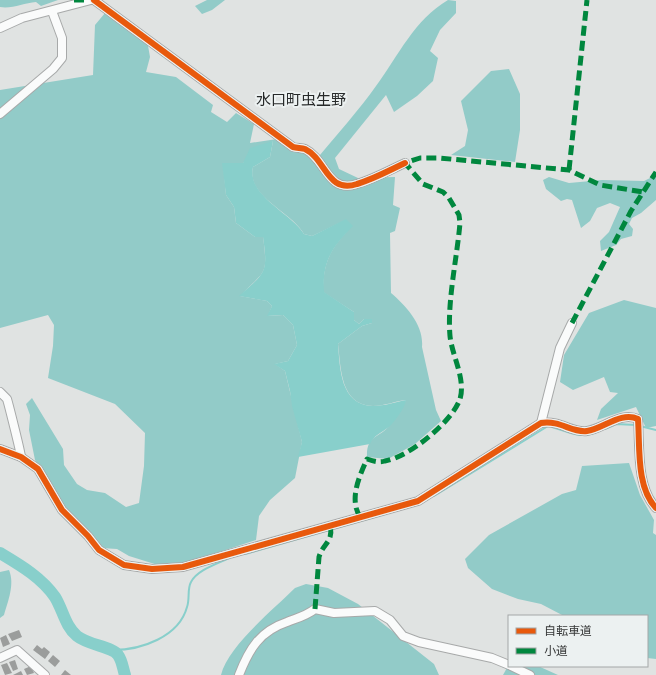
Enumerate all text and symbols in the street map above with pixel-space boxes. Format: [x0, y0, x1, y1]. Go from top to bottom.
district label: 水口町虫生野 [256, 91, 346, 108]
legend [508, 615, 648, 667]
text: 自転車道 [544, 624, 592, 638]
text: 小道 [544, 644, 568, 658]

